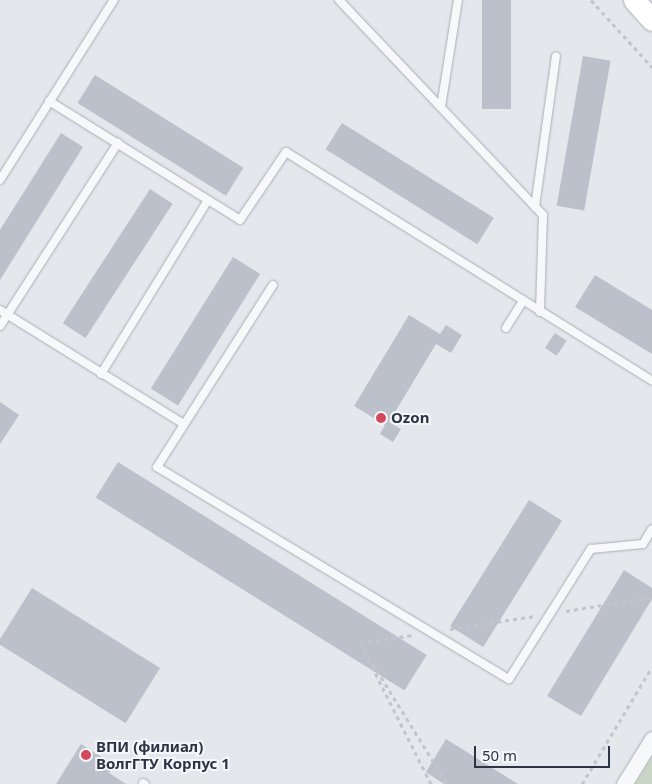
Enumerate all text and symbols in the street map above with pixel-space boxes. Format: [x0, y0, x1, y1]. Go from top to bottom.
place label: Ozon [391, 409, 429, 427]
marker: Ozon [375, 412, 387, 424]
scale bar [477, 736, 613, 768]
place label: ВПИ (филиал) ВолгГТУ Корпус 1 [96, 737, 230, 772]
text: 50 m [482, 745, 517, 765]
marker: ВПИ (филиал) ВолгГТУ Корпус 1 [80, 749, 92, 761]

